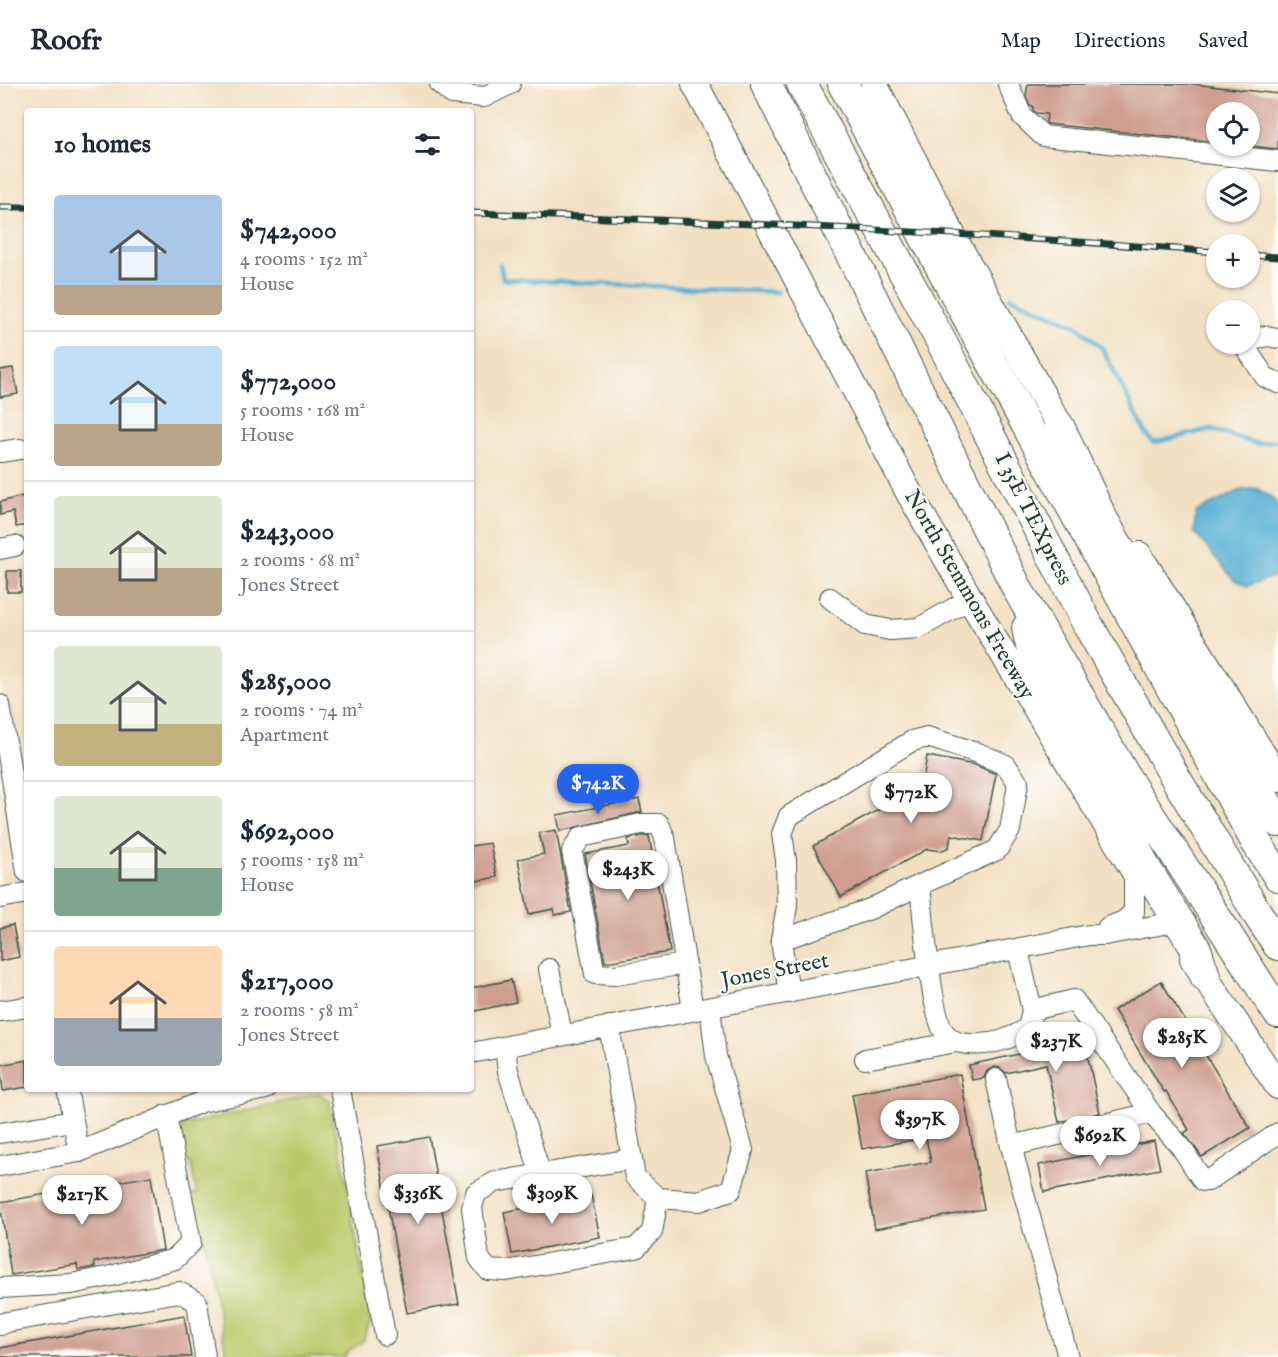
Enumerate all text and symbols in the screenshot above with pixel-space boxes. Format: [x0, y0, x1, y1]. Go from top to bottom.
text: Roofr [30, 24, 102, 59]
text: Map [1001, 28, 1041, 55]
text: Directions [1074, 28, 1165, 55]
text: Saved [1198, 28, 1248, 55]
map controls [1206, 102, 1260, 354]
button: locate [1206, 102, 1260, 156]
text: 10 homes [54, 128, 151, 161]
icon: filters [411, 128, 444, 161]
button: layers [1206, 168, 1260, 222]
text: $742,000 [240, 214, 337, 247]
icon: home [102, 219, 174, 291]
button: + [1206, 234, 1260, 288]
text: 4 rooms · 152 m² [240, 247, 368, 272]
text: House [240, 272, 294, 297]
button: − [1206, 300, 1260, 354]
text: $772,000 [240, 365, 336, 398]
icon: home [102, 370, 174, 442]
text: 5 rooms · 168 m² [240, 398, 365, 423]
text: House [240, 423, 294, 448]
street label: I 35E TEXpress [988, 448, 1078, 590]
street label: North Stemmons Freeway [897, 485, 1041, 705]
text: $243,000 [240, 515, 334, 548]
icon: home [102, 520, 174, 592]
text: 2 rooms · 68 m² [240, 548, 360, 573]
text: Jones Street [240, 573, 339, 598]
text: $285,000 [240, 665, 331, 698]
icon: home [102, 670, 174, 742]
text: 2 rooms · 74 m² [240, 698, 363, 723]
text: Apartment [240, 723, 329, 748]
pin: $742K [556, 764, 640, 815]
text: $742K [571, 771, 625, 796]
pin: $772K [869, 773, 953, 824]
text: $772K [884, 780, 938, 805]
text: $692,000 [240, 815, 334, 848]
icon: home [102, 820, 174, 892]
text: 5 rooms · 158 m² [240, 848, 364, 873]
pin: $243K [586, 850, 670, 901]
text: $243K [602, 857, 654, 882]
text: House [240, 873, 294, 898]
street label: Jones Street [716, 947, 832, 996]
text: $217,000 [240, 965, 334, 998]
icon: home [102, 970, 174, 1042]
text: 2 rooms · 58 m² [240, 998, 359, 1023]
pin: $285K [1140, 1018, 1224, 1069]
pin: $237K [1014, 1022, 1098, 1073]
text: Jones Street [240, 1023, 339, 1048]
text: $285K [1157, 1025, 1207, 1050]
text: $237K [1030, 1029, 1082, 1054]
pin: $397K [878, 1100, 962, 1151]
text: $397K [894, 1107, 946, 1132]
pin: $692K [1058, 1116, 1142, 1167]
text: $692K [1074, 1123, 1126, 1148]
pin: $336K [376, 1174, 460, 1225]
pin: $309K [510, 1174, 594, 1225]
pin: $217K [40, 1175, 124, 1226]
text: $336K [394, 1181, 442, 1206]
text: $309K [526, 1181, 578, 1206]
text: $217K [56, 1182, 108, 1207]

